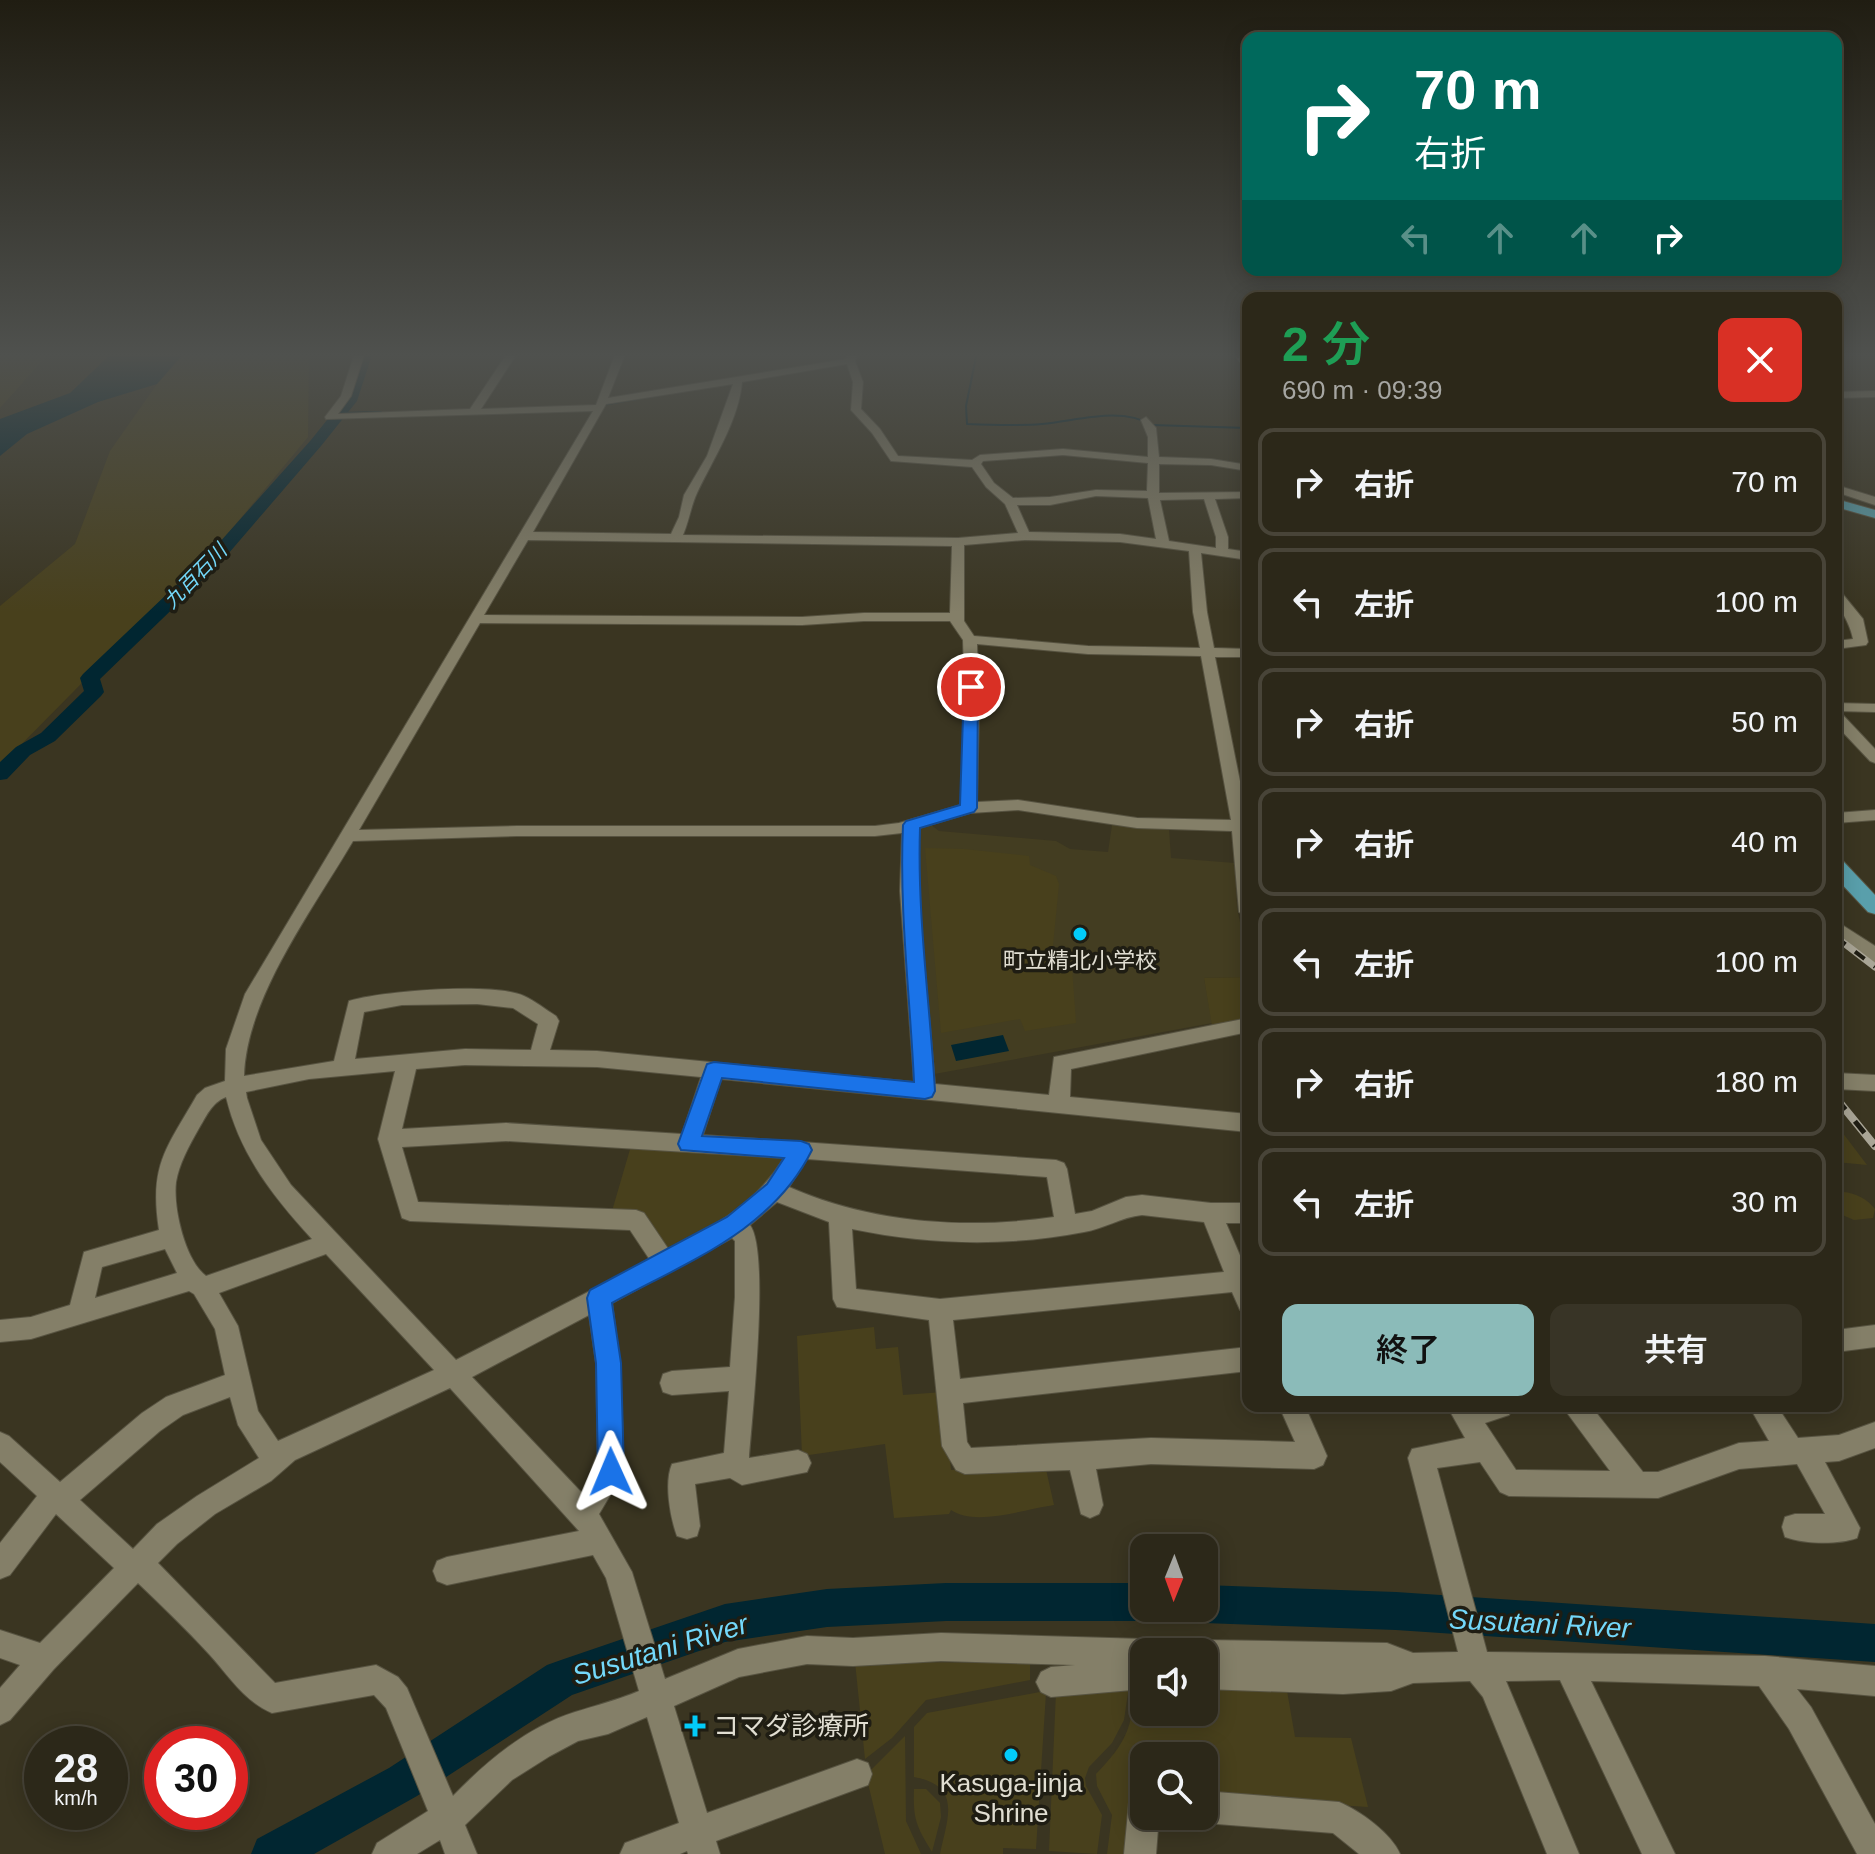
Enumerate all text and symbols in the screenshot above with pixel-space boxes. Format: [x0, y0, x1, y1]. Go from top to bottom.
text: 70 m [1414, 58, 1542, 121]
icon: right [1282, 64, 1386, 168]
text: 右折 [1414, 133, 1486, 174]
icon: left [1394, 216, 1438, 260]
icon: ahead [1478, 216, 1522, 260]
icon: ahead [1562, 216, 1606, 260]
icon: right [1646, 216, 1690, 260]
text: 2 分 [1282, 318, 1370, 371]
button: close [1718, 318, 1802, 402]
text: 690 m · 09:39 [1282, 375, 1442, 405]
icon: right [1286, 460, 1330, 504]
text: 70 m [1731, 465, 1798, 498]
text: 右折 [1354, 468, 1414, 501]
water label: 九百石川 [159, 538, 232, 612]
icon: left [1286, 580, 1330, 624]
text: 100 m [1715, 585, 1798, 618]
text: 左折 [1354, 588, 1414, 621]
pin [937, 653, 1005, 721]
icon: arrive [949, 665, 993, 709]
icon: right [1286, 700, 1330, 744]
text: 50 m [1731, 705, 1798, 738]
text: 右折 [1354, 708, 1414, 741]
icon: right [1286, 820, 1330, 864]
text: 40 m [1731, 825, 1798, 858]
text: 右折 [1354, 828, 1414, 861]
marker: 町立精北小学校 [1071, 925, 1089, 943]
icon: left [1286, 940, 1330, 984]
text: 100 m [1715, 945, 1798, 978]
place label: 町立精北小学校 [1003, 948, 1157, 973]
text: 左折 [1354, 948, 1414, 981]
icon: right [1286, 1060, 1330, 1104]
text: 180 m [1715, 1065, 1798, 1098]
text: 右折 [1354, 1068, 1414, 1101]
icon: left [1286, 1180, 1330, 1224]
text: 30 m [1731, 1185, 1798, 1218]
text: 左折 [1354, 1188, 1414, 1221]
button: 終了 [1282, 1304, 1534, 1396]
button: 共有 [1550, 1304, 1802, 1396]
position arrow [569, 1430, 653, 1514]
north arrow [1130, 1534, 1218, 1622]
map controls [1130, 1534, 1218, 1830]
water label: Susutani River [1448, 1603, 1633, 1644]
water label: Susutani River [569, 1608, 753, 1691]
button: sound [1130, 1638, 1218, 1726]
place label: コマダ診療所 [713, 1711, 869, 1741]
marker: コマダ診療所 [684, 1715, 706, 1737]
speed limit sign: 30 [144, 1726, 248, 1830]
button: search [1130, 1742, 1218, 1830]
text: 28 [54, 1746, 98, 1790]
marker: Kasuga-jinja Shrine [1002, 1746, 1020, 1764]
place label: Kasuga-jinja Shrine [939, 1768, 1083, 1828]
text: km/h [54, 1787, 98, 1809]

